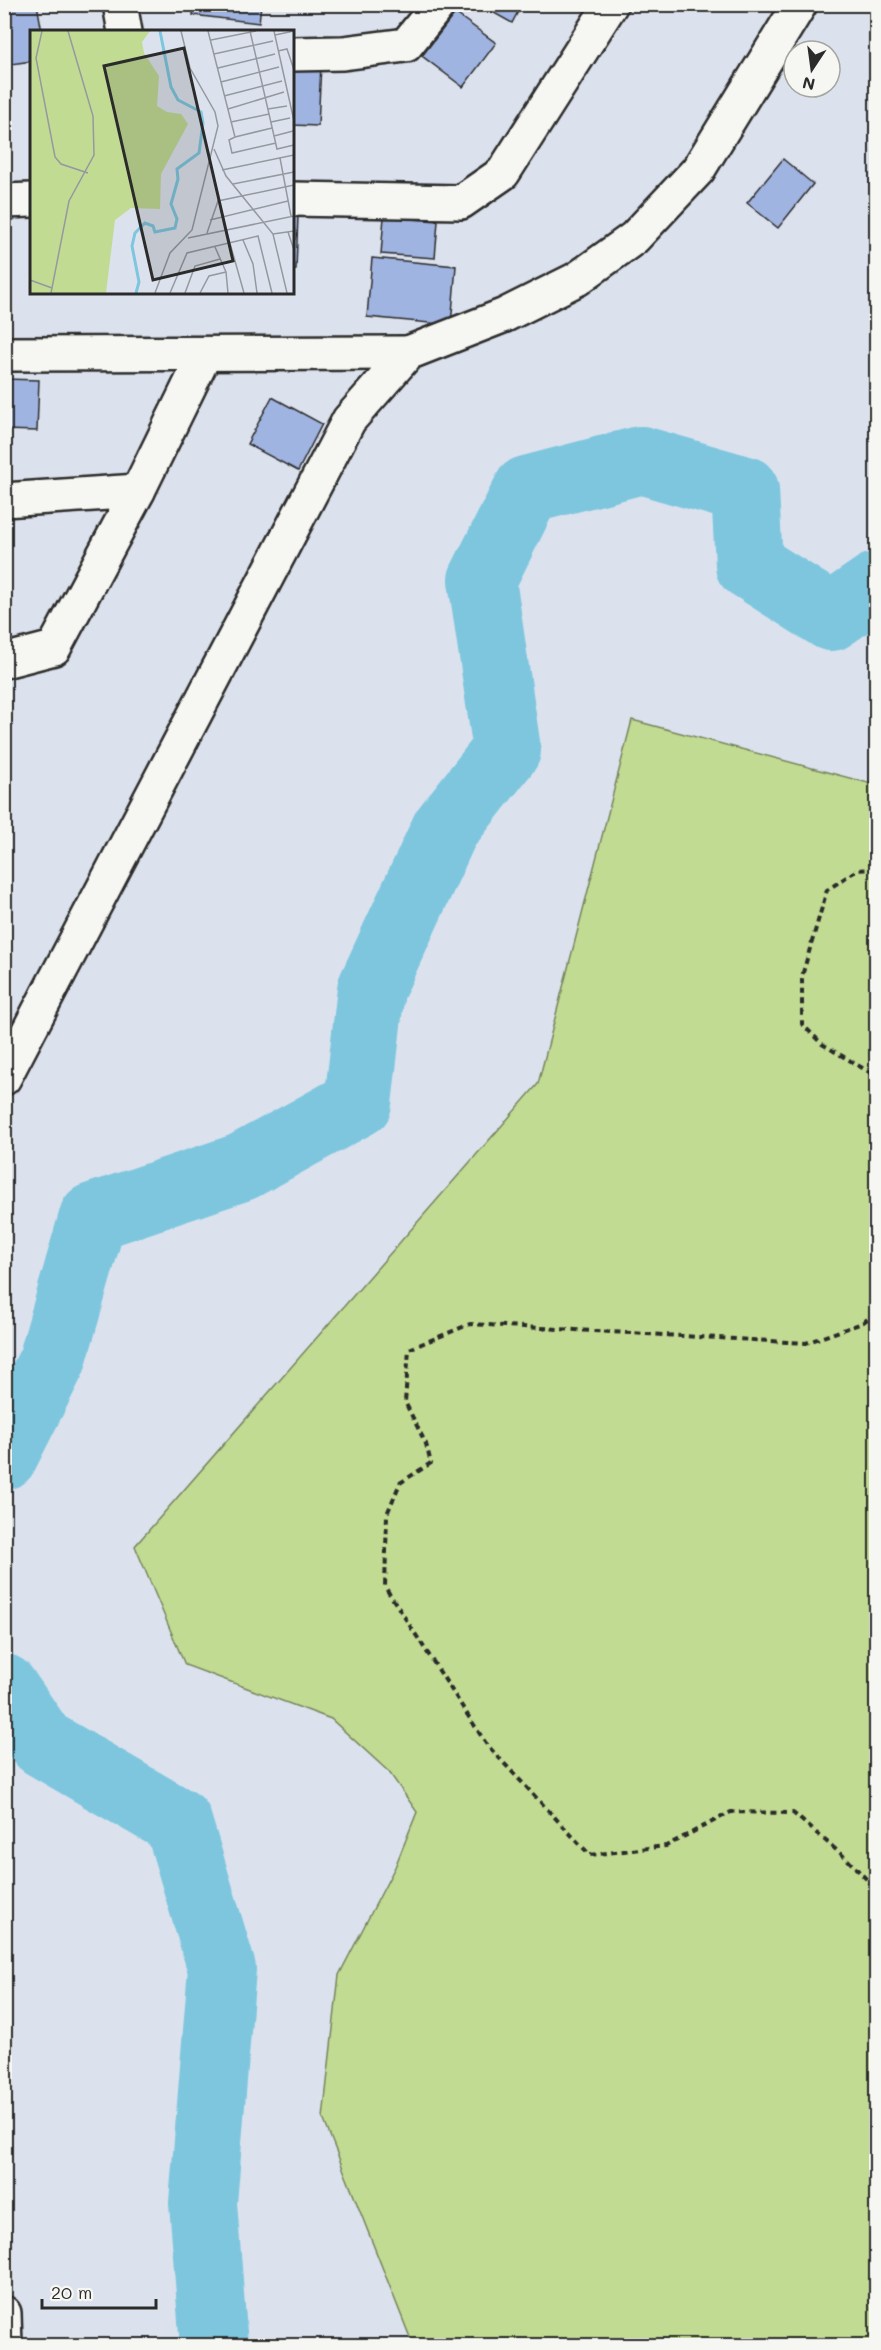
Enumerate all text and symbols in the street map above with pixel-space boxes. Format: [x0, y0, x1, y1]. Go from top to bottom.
inset map [30, 30, 294, 294]
north arrow [782, 39, 842, 99]
text: N [800, 73, 817, 96]
scale bar [42, 2272, 156, 2310]
text: 20 m [51, 2280, 92, 2304]

